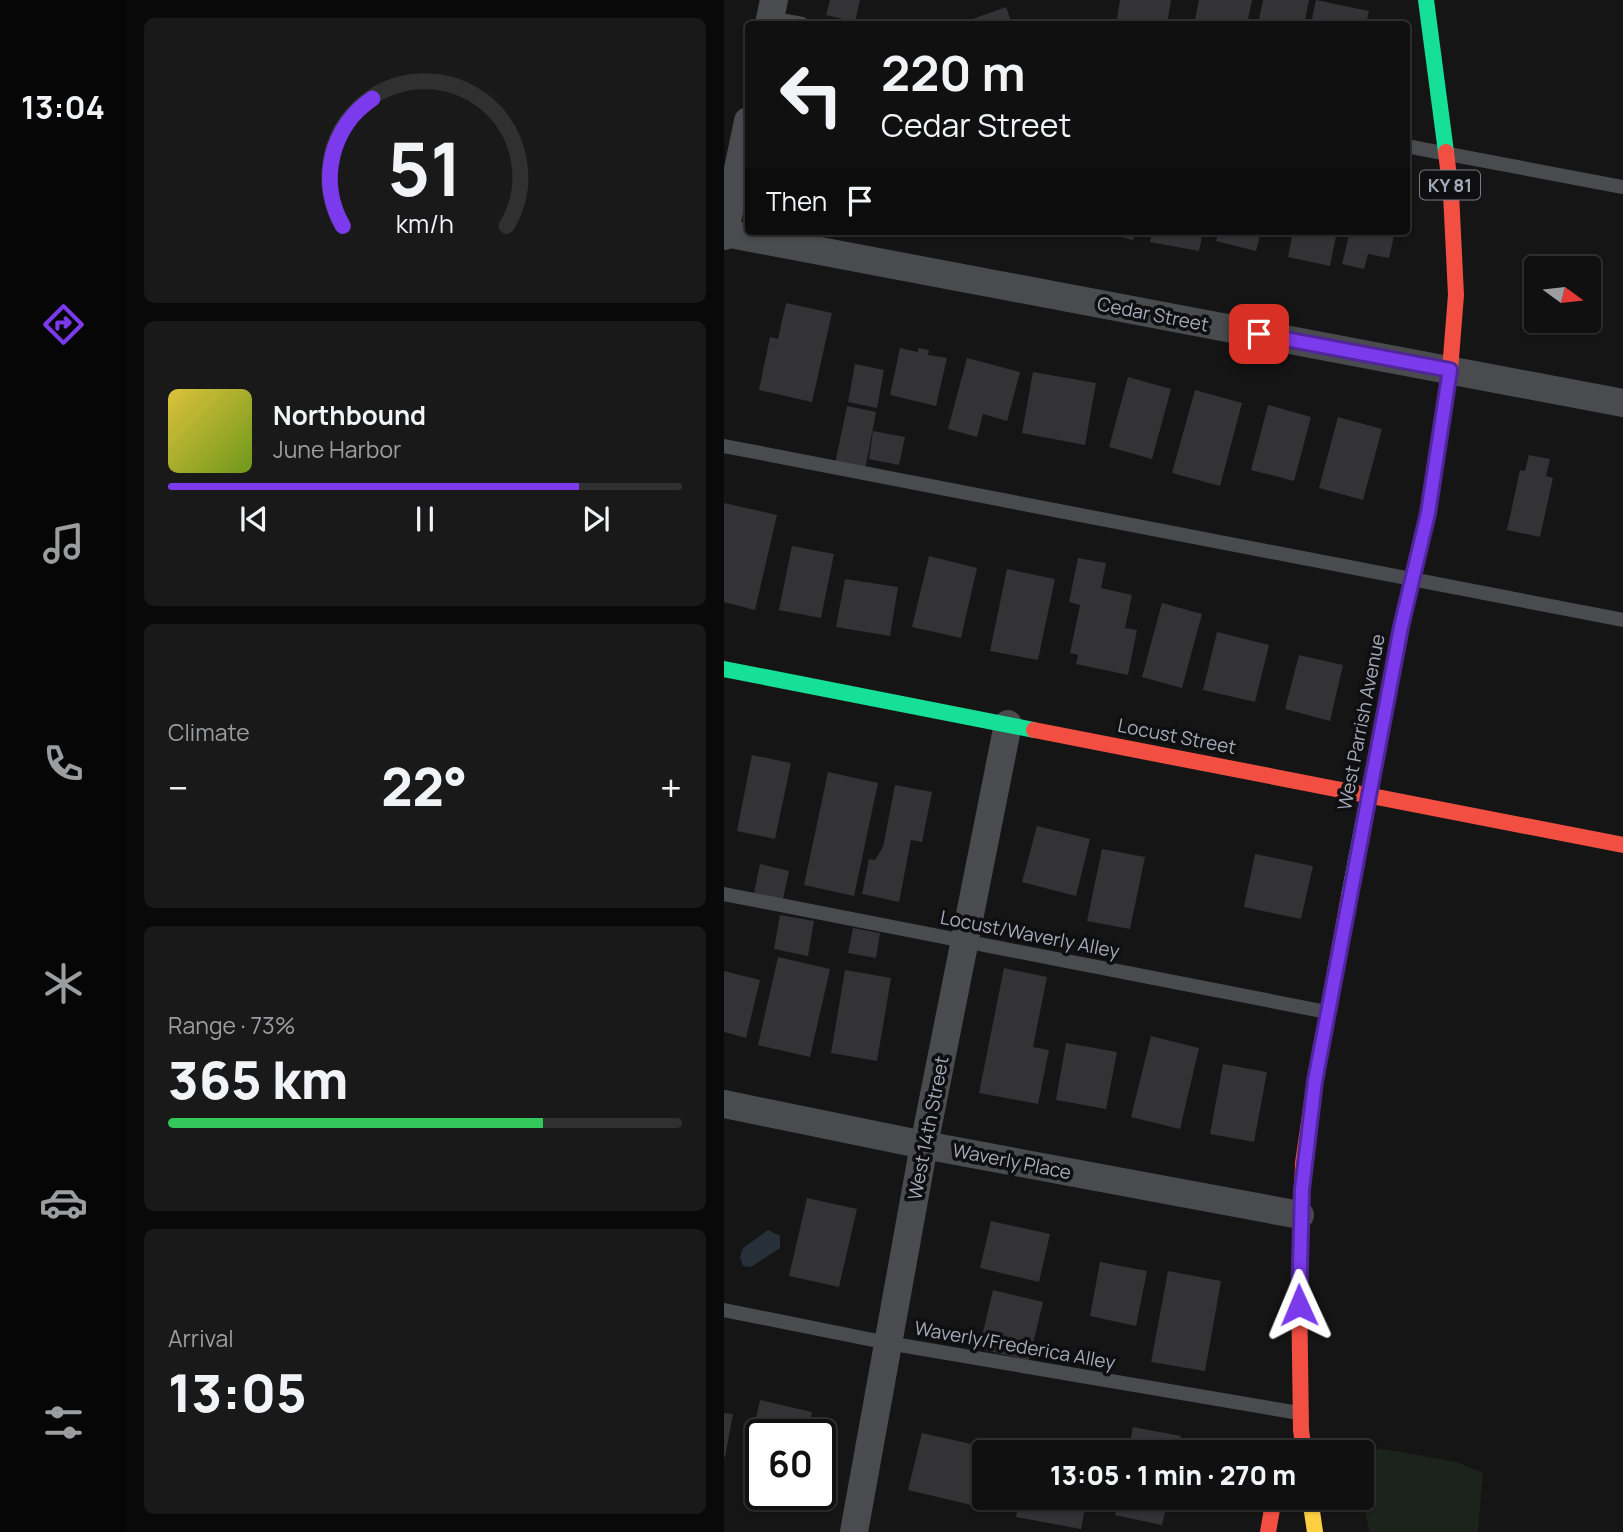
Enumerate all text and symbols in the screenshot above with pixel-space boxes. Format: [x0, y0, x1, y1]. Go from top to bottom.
text: 220 m [881, 39, 1025, 106]
icon: left [766, 49, 857, 140]
text: 13:04 [21, 85, 105, 129]
text: Cedar Street [881, 103, 1071, 147]
text: 51 [388, 119, 462, 219]
road number: KY 81 [1420, 170, 1480, 200]
icon: arrive [841, 182, 879, 220]
text: Then [766, 183, 827, 219]
text: km/h [396, 206, 454, 241]
north arrow [1524, 256, 1601, 332]
map controls [1524, 256, 1601, 333]
street label: Cedar Street [1095, 290, 1211, 338]
icon: directions [39, 300, 88, 349]
pin [1229, 304, 1289, 364]
icon: arrive [1240, 315, 1278, 353]
text: Northbound [273, 397, 426, 433]
text: June Harbor [273, 433, 401, 465]
icon: previous [235, 500, 273, 538]
icon: pause [406, 500, 444, 538]
icon: next [577, 500, 615, 538]
icon: music [39, 519, 88, 568]
street label: West Parrish Avenue [1331, 632, 1391, 812]
street label: Locust Street [1116, 712, 1238, 760]
text: Climate [168, 716, 250, 748]
icon: phone [39, 739, 88, 788]
text: 22° [381, 751, 467, 822]
text: − [168, 761, 189, 813]
text: + [660, 761, 682, 813]
street label: Locust/Waverly Alley [938, 904, 1122, 964]
icon: climate [39, 959, 88, 1008]
text: Range · 73% [168, 1009, 295, 1041]
text: 365 km [168, 1044, 348, 1115]
street label: West 14th Street [901, 1054, 955, 1202]
street label: Waverly Place [950, 1137, 1074, 1185]
icon: car [39, 1178, 88, 1227]
position arrow [1262, 1268, 1336, 1342]
street label: Waverly/Frederica Alley [912, 1315, 1118, 1375]
text: Arrival [168, 1322, 234, 1354]
text: 13:05 [168, 1357, 307, 1428]
icon: filters [39, 1398, 88, 1447]
speed limit sign: 60 [745, 1419, 836, 1510]
text: 13:05 · 1 min · 270 m [1050, 1457, 1296, 1493]

